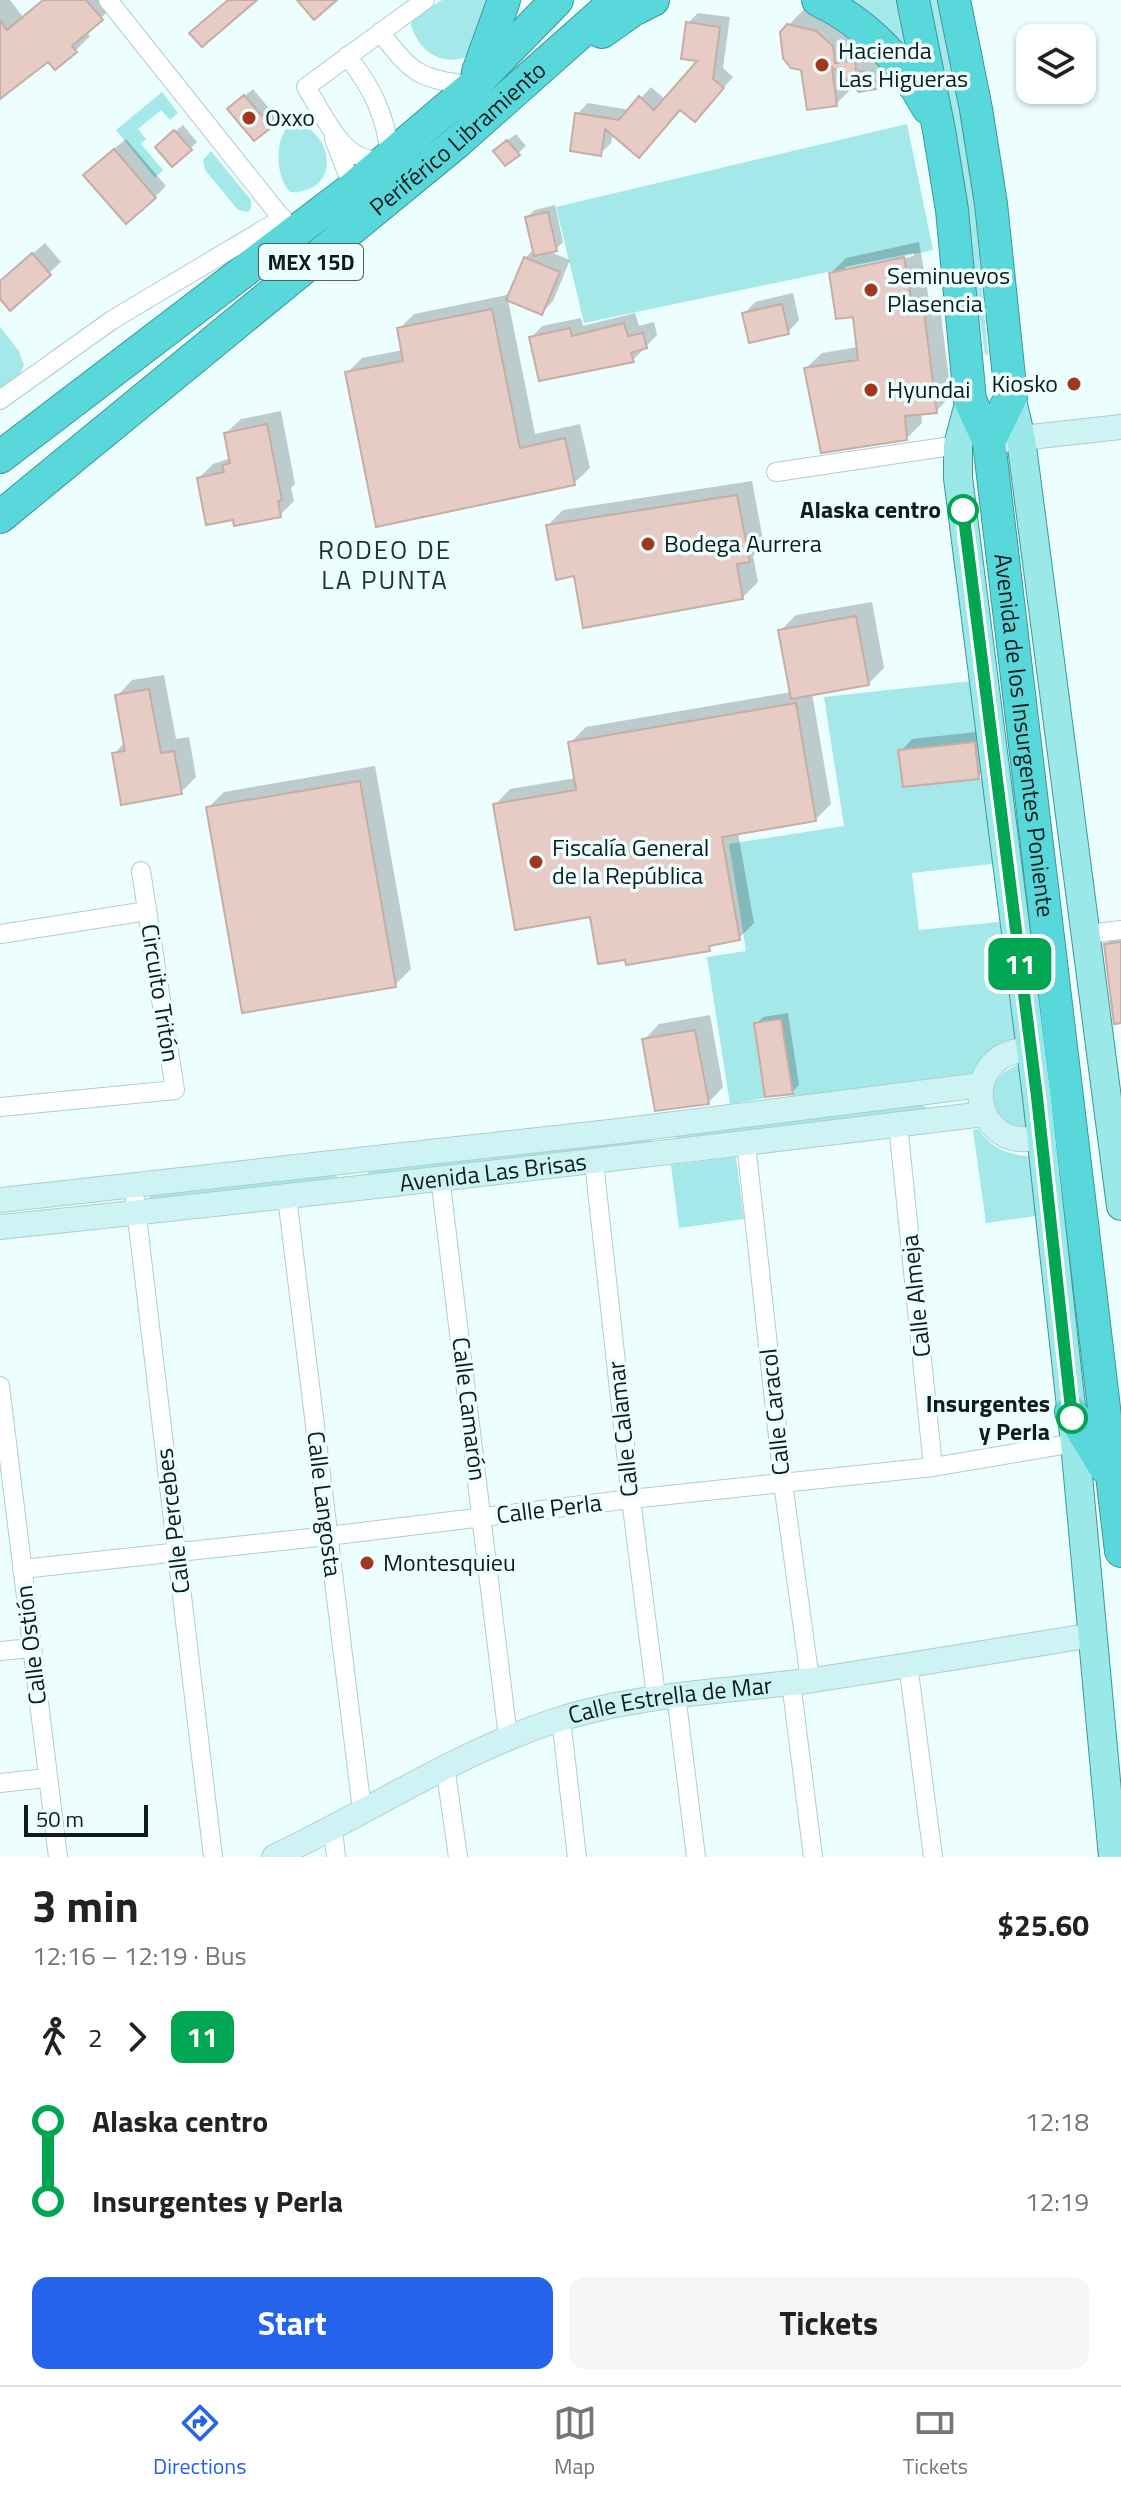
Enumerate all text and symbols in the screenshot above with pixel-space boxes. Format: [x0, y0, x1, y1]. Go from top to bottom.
map controls [1016, 24, 1096, 104]
button: layers [1016, 24, 1096, 104]
place label: Hacienda Las Higueras [838, 32, 968, 96]
street label: Periférico Libramiento [361, 52, 554, 224]
marker: Hacienda Las Higueras [813, 56, 831, 74]
place label: Oxxo [265, 99, 315, 135]
marker: Oxxo [240, 109, 258, 127]
road number: MEX 15D [259, 244, 363, 280]
place label: Seminuevos Plasencia [887, 257, 1010, 321]
marker: Seminuevos Plasencia [862, 281, 880, 299]
place label: Kiosko [991, 365, 1058, 401]
place label: Hyundai [887, 371, 970, 407]
marker: Kiosko [1065, 375, 1083, 393]
marker: Hyundai [862, 381, 880, 399]
place label: Alaska centro [800, 491, 941, 527]
marker: Alaska centro [948, 495, 978, 525]
place label: Bodega Aurrera [664, 525, 822, 561]
district label: RODEO DE LA PUNTA [318, 530, 452, 599]
marker: Bodega Aurrera [639, 535, 657, 553]
street label: Avenida de los Insurgentes Poniente [985, 551, 1064, 919]
place label: Fiscalía General de la República [552, 829, 709, 893]
marker: Fiscalía General de la República [527, 853, 545, 871]
street label: Circuito Tritón [132, 921, 190, 1064]
line badge: 11 [984, 938, 1056, 990]
text: 11 [1004, 942, 1036, 985]
street label: Avenida Las Brisas [397, 1143, 589, 1200]
street label: Calle Almeja [891, 1233, 939, 1359]
street label: Calle Camarón [443, 1335, 497, 1483]
street label: Calle Caracol [749, 1347, 799, 1477]
street label: Calle Calamar [597, 1359, 647, 1499]
place label: Insurgentes y Perla [926, 1385, 1050, 1449]
marker: Insurgentes y Perla [1057, 1403, 1087, 1433]
street label: Calle Langosta [298, 1429, 352, 1579]
street label: Calle Percebes [145, 1446, 199, 1596]
street label: Calle Perla [494, 1484, 604, 1532]
place label: Montesquieu [383, 1544, 516, 1580]
marker: Montesquieu [358, 1554, 376, 1572]
street label: Calle Ostión [5, 1583, 55, 1707]
street label: Calle Estrella de Mar [564, 1666, 774, 1733]
scale bar [24, 1801, 148, 1837]
text: 50 m [36, 1802, 84, 1836]
text: 3 min [32, 1872, 139, 1939]
text: $25.60 [997, 1902, 1089, 1948]
text: 12:16 – 12:19 · Bus [32, 1936, 247, 1975]
icon: walk [32, 2015, 76, 2059]
icon: forward [115, 2015, 159, 2059]
text: 11 [187, 2015, 218, 2058]
text: 2 [88, 2018, 103, 2057]
text: Alaska centro [92, 2098, 268, 2144]
text: 12:18 [1025, 2102, 1089, 2141]
text: Insurgentes y Perla [92, 2178, 343, 2224]
text: 12:19 [1025, 2182, 1089, 2221]
button: Start [32, 2277, 553, 2369]
button: Tickets [569, 2277, 1089, 2369]
tab: Directions [153, 2401, 246, 2483]
tab: Map [553, 2401, 597, 2483]
tab: Tickets [903, 2401, 968, 2483]

